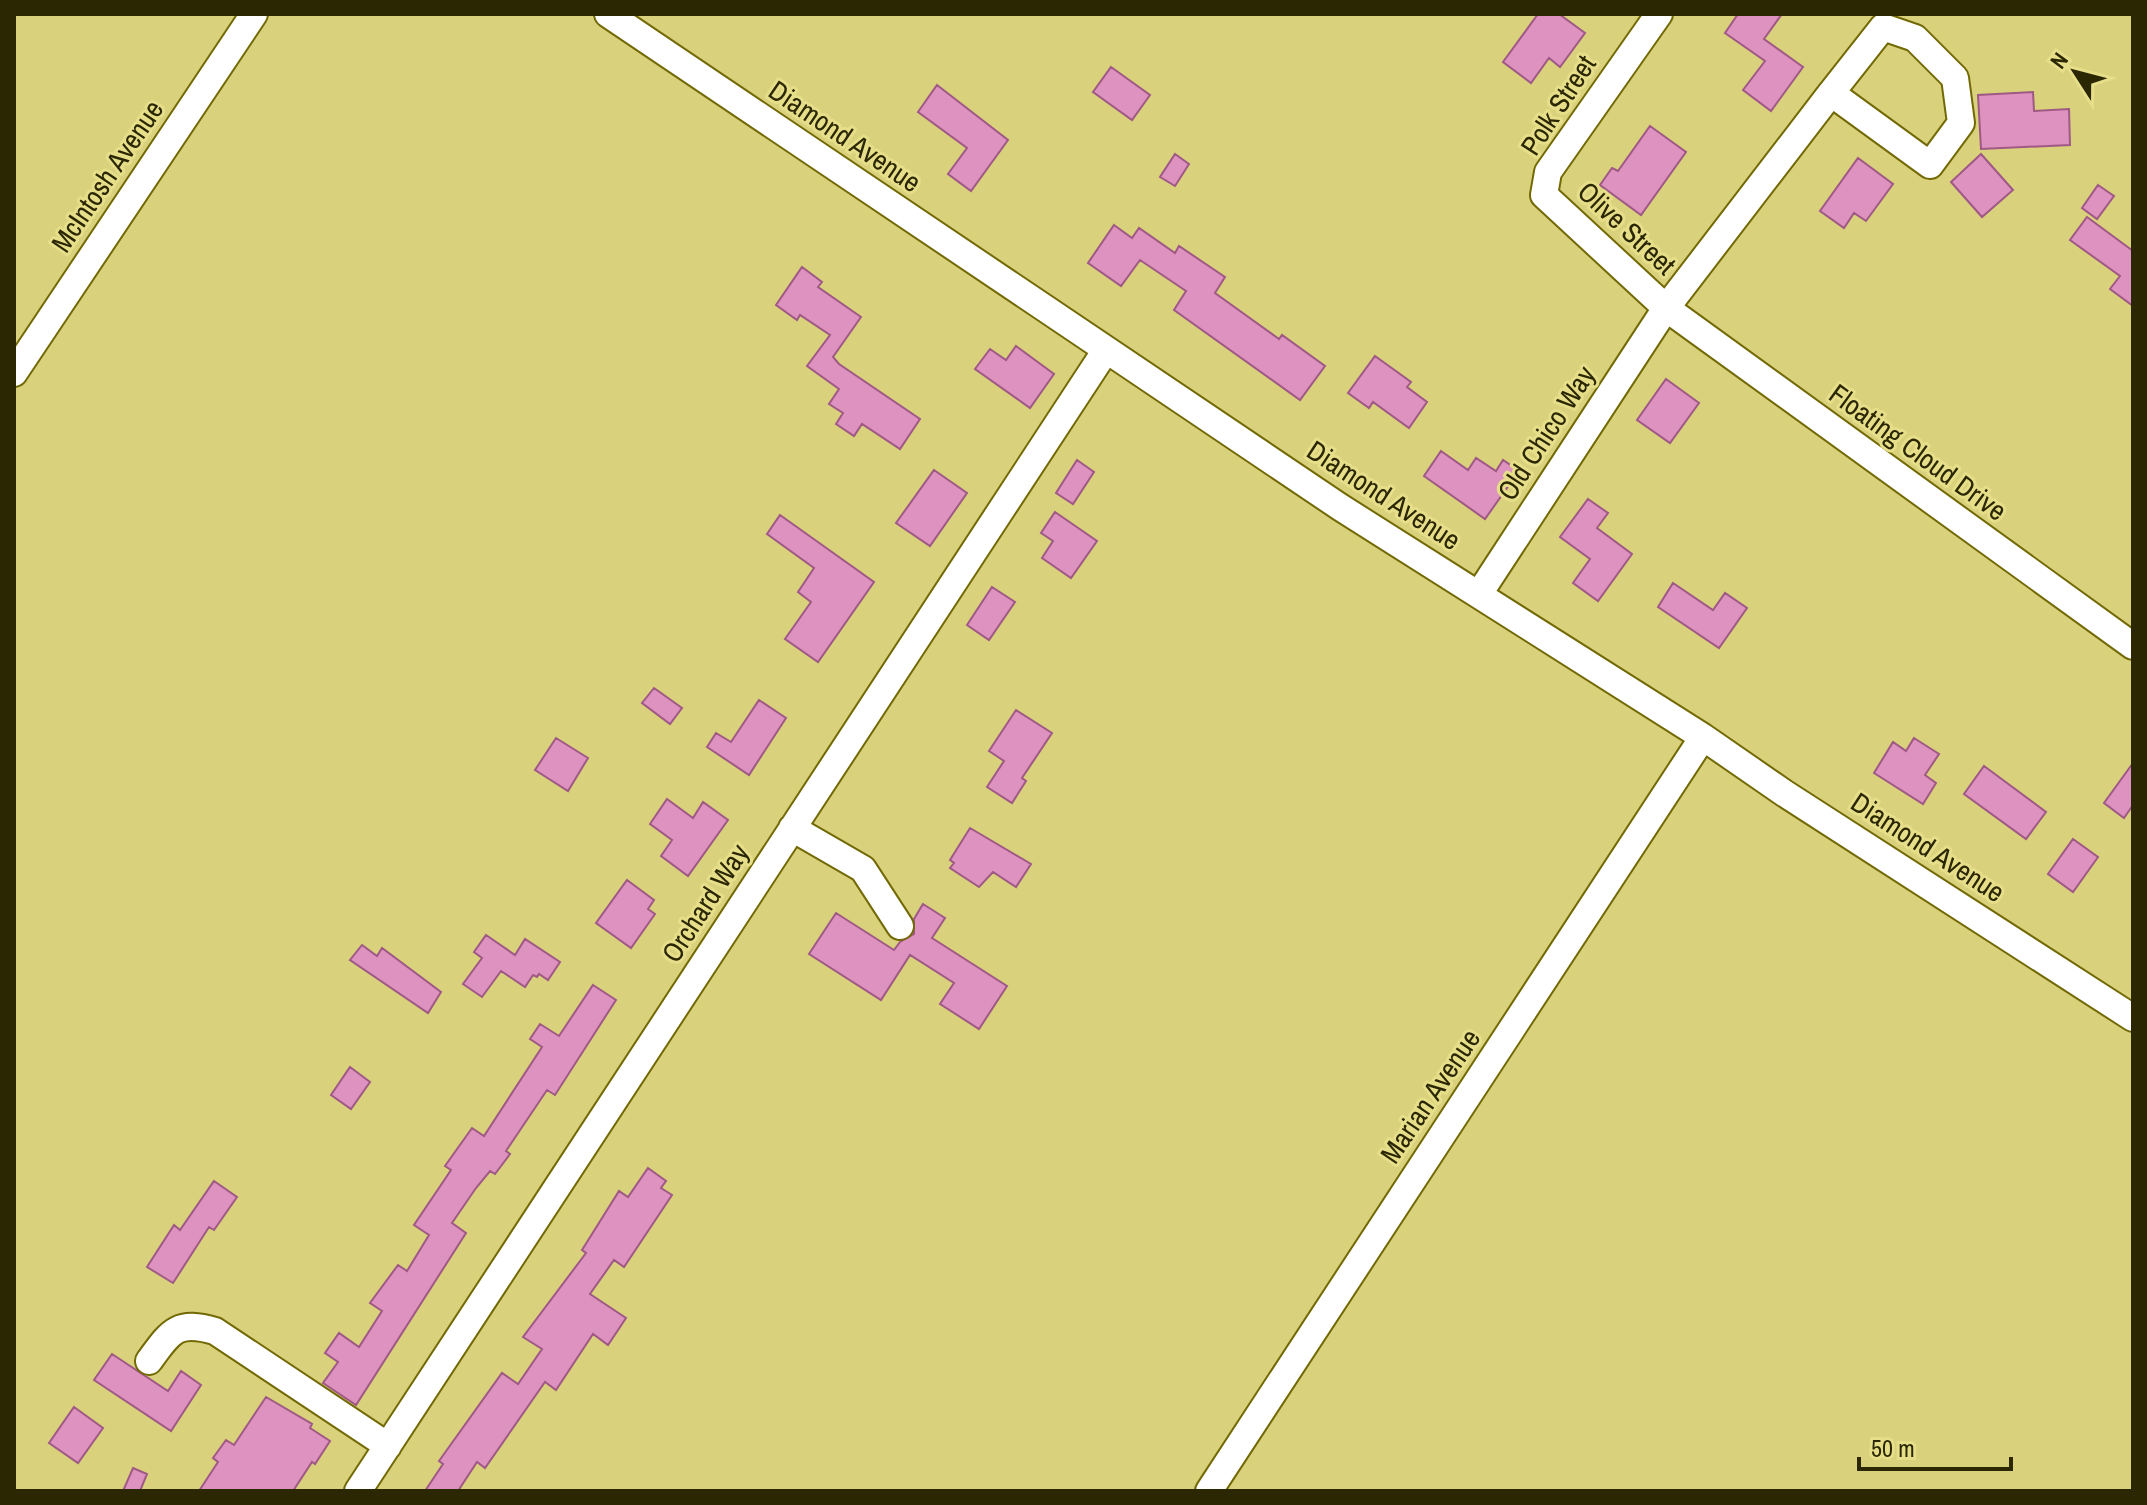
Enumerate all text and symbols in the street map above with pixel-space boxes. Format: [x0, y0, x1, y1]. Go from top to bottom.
north arrow [2035, 32, 2115, 112]
text: N [2043, 46, 2075, 74]
street label: Polk Street [1511, 48, 1605, 162]
street label: Diamond Avenue [762, 71, 928, 201]
street label: McIntosh Avenue [42, 93, 172, 259]
street label: Olive Street [1570, 173, 1684, 283]
street label: Old Chico Way [1488, 358, 1604, 508]
street label: Floating Cloud Drive [1822, 375, 2014, 529]
street label: Diamond Avenue [1300, 431, 1468, 559]
street label: Diamond Avenue [1844, 783, 2012, 911]
street label: Orchard Way [652, 836, 758, 970]
street label: Marian Avenue [1371, 1022, 1489, 1170]
scale bar [1859, 1421, 2011, 1471]
text: 50 m [1871, 1432, 1915, 1464]

